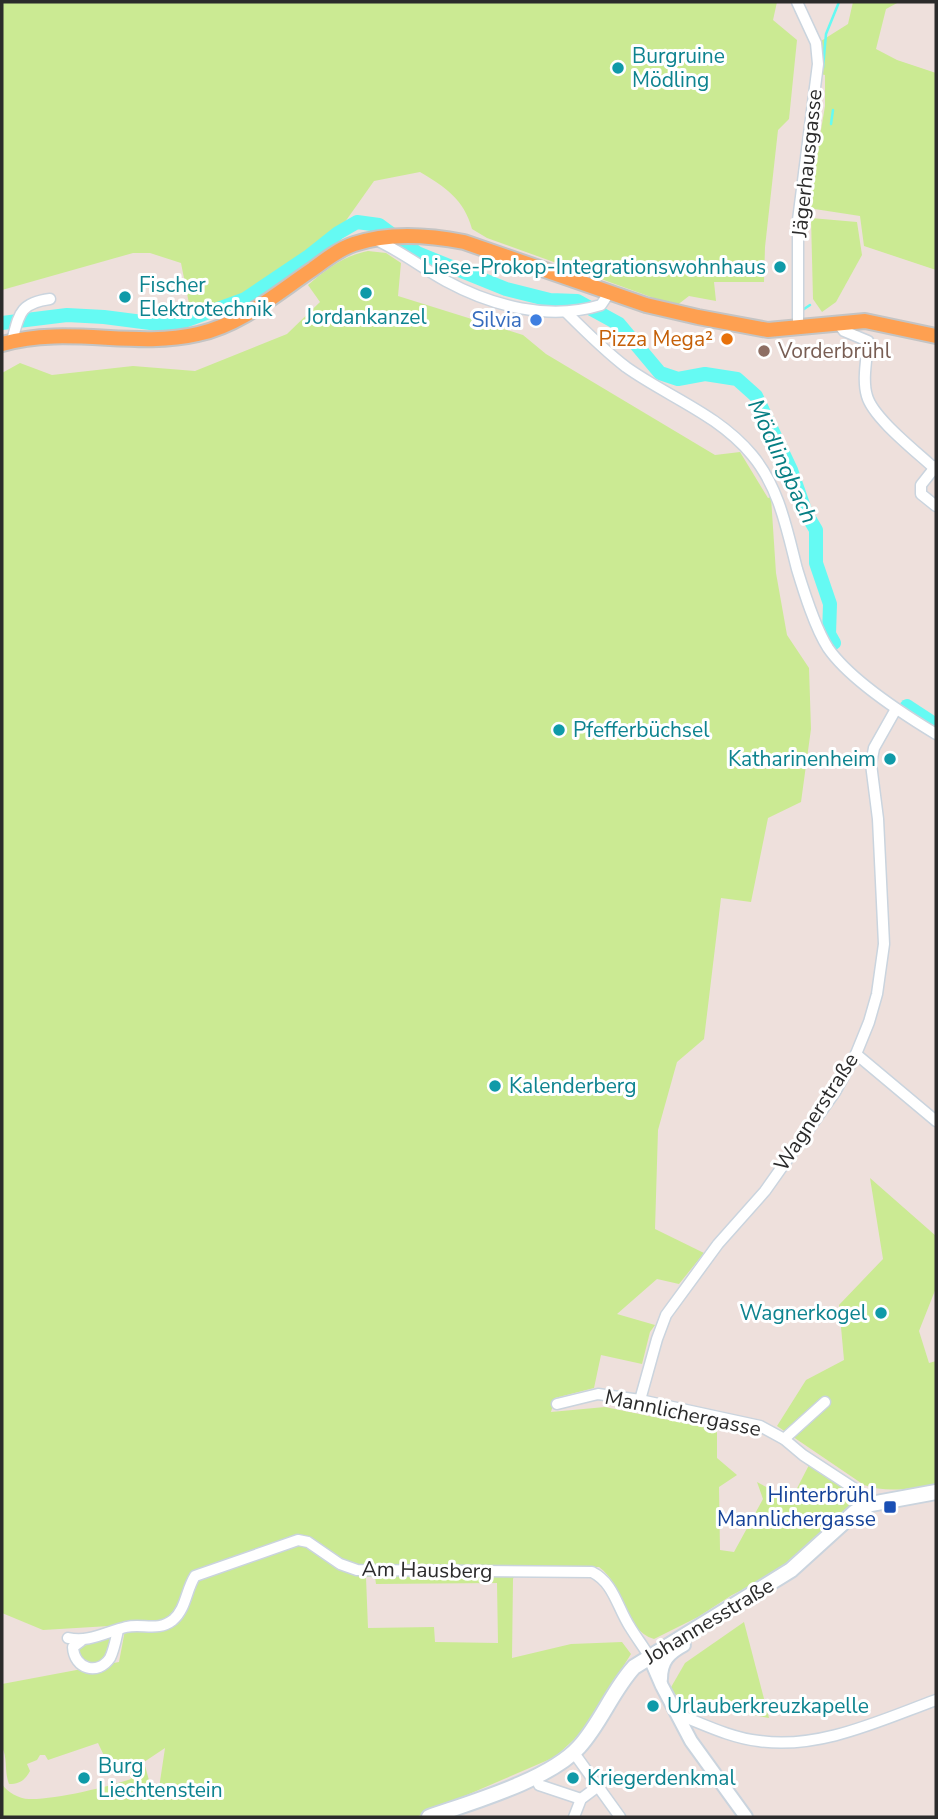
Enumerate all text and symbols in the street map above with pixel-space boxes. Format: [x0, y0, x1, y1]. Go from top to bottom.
place label: Burgruine Mödling [632, 42, 725, 94]
marker: Burgruine Mödling [610, 60, 626, 76]
street label: Jägerhausgasse [785, 88, 829, 239]
place label: Liese-Prokop-Integrationswohnhaus [422, 253, 766, 281]
marker: Liese-Prokop-Integrationswohnhaus [772, 259, 788, 275]
place label: Fischer Elektrotechnik [139, 271, 273, 323]
marker: Jordankanzel [358, 285, 374, 301]
marker: Fischer Elektrotechnik [117, 289, 133, 305]
place label: Jordankanzel [304, 303, 428, 331]
place label: Silvia [471, 306, 522, 334]
marker: Silvia [528, 312, 544, 328]
place label: Pizza Mega² [598, 325, 713, 353]
marker: Pizza Mega² [719, 331, 735, 347]
place label: Vorderbrühl [777, 337, 892, 365]
marker: Vorderbrühl [756, 343, 772, 359]
water label: Mödlingbach [740, 394, 825, 528]
place label: Pfefferbüchsel [573, 716, 710, 744]
marker: Pfefferbüchsel [551, 722, 567, 738]
place label: Katharinenheim [728, 745, 876, 773]
marker: Katharinenheim [882, 751, 898, 767]
street label: Wagnerstraße [767, 1047, 865, 1177]
place label: Kalenderberg [509, 1072, 637, 1100]
marker: Kalenderberg [487, 1078, 503, 1094]
place label: Wagnerkogel [739, 1299, 868, 1327]
marker: Wagnerkogel [873, 1305, 889, 1321]
street label: Mannlichergasse [602, 1383, 764, 1443]
place label: Hinterbrühl Mannlichergasse [717, 1481, 877, 1533]
marker: Hinterbrühl Mannlichergasse [882, 1499, 898, 1515]
street label: Am Hausberg [361, 1555, 493, 1585]
street label: Johannesstraße [638, 1571, 779, 1671]
place label: Urlauberkreuzkapelle [667, 1692, 869, 1720]
marker: Urlauberkreuzkapelle [645, 1698, 661, 1714]
place label: Burg Liechtenstein [98, 1752, 223, 1804]
place label: Kriegerdenkmal [587, 1764, 736, 1792]
marker: Burg Liechtenstein [76, 1770, 92, 1786]
marker: Kriegerdenkmal [565, 1770, 581, 1786]

